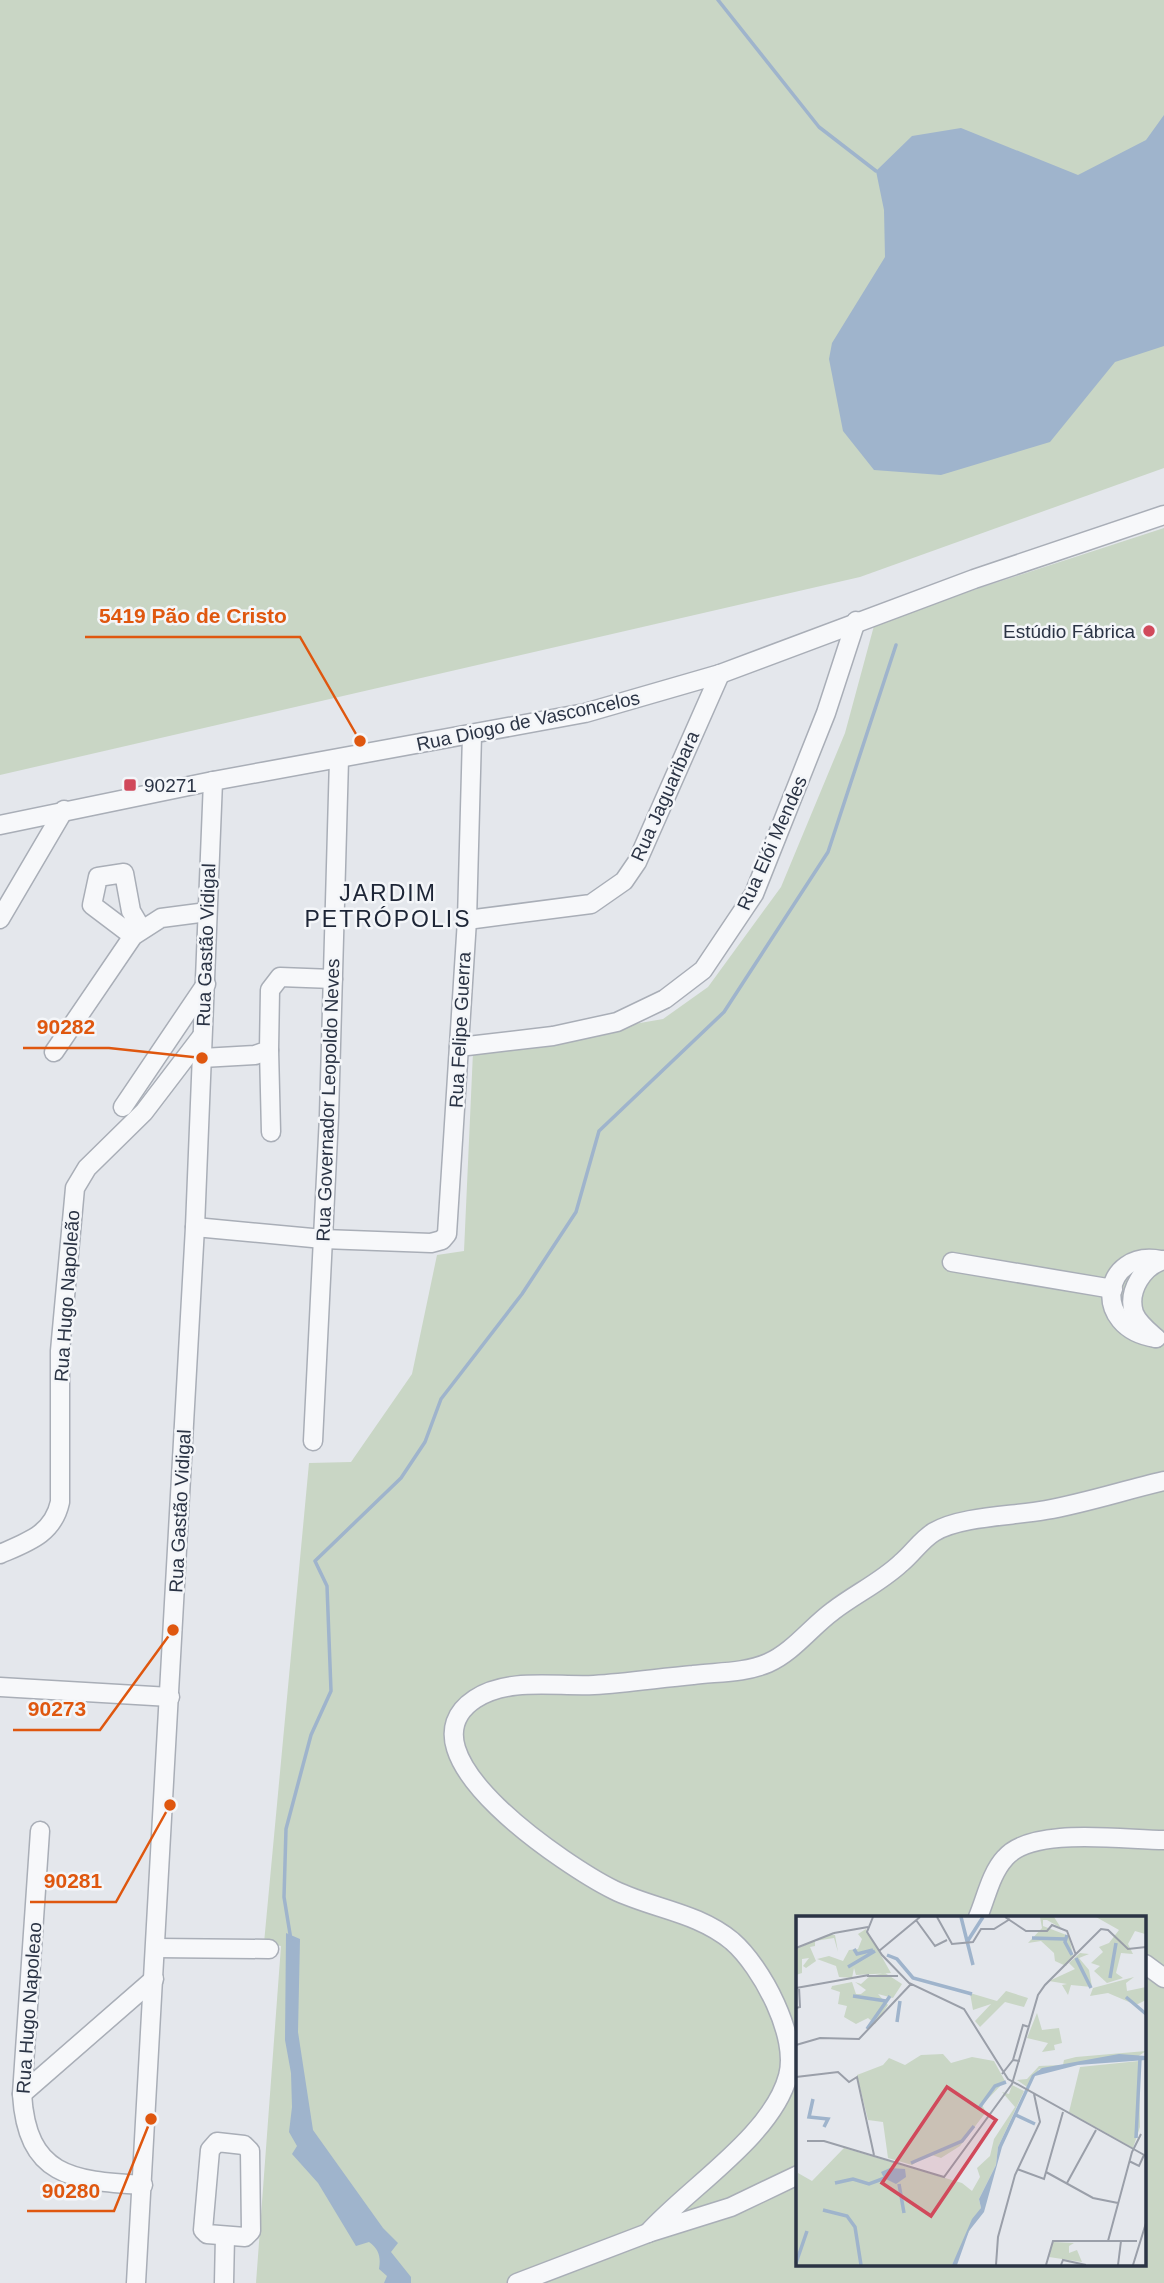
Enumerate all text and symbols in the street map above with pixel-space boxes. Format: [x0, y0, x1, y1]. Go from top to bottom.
callout: 5419 Pão de Cristo [85, 595, 300, 637]
text: 5419 Pão de Cristo [99, 604, 287, 627]
place label: Estúdio Fábrica [1003, 621, 1135, 642]
marker: Estúdio Fábrica [1141, 623, 1157, 639]
street label: Rua Diogo de Vasconcelos [414, 687, 642, 755]
street label: Rua Jaguaribara [627, 727, 703, 864]
street label: Rua Elói Mendes [733, 773, 811, 913]
place label: 90271 [144, 775, 197, 796]
marker: 90271 [122, 777, 138, 793]
street label: Rua Gastão Vidigal [193, 863, 219, 1027]
district label: JARDIM PETRÓPOLIS [305, 880, 471, 932]
street label: Rua Felipe Guerra [445, 951, 475, 1109]
street label: Rua Governador Leopoldo Neves [313, 958, 343, 1242]
callout: 90282 [23, 1006, 109, 1048]
text: 90282 [37, 1015, 95, 1038]
street label: Rua Hugo Napoleão [51, 1209, 83, 1383]
street label: Rua Gastão Vidigal [165, 1429, 195, 1593]
callout: 90273 [13, 1688, 100, 1730]
text: 90273 [28, 1697, 86, 1720]
callout: 90281 [30, 1860, 116, 1902]
text: 90281 [44, 1869, 103, 1892]
inset map [796, 1916, 1146, 2266]
street label: Rua Hugo Napoleao [13, 1921, 45, 2095]
callout: 90280 [27, 2169, 114, 2211]
text: 90280 [42, 2179, 100, 2202]

